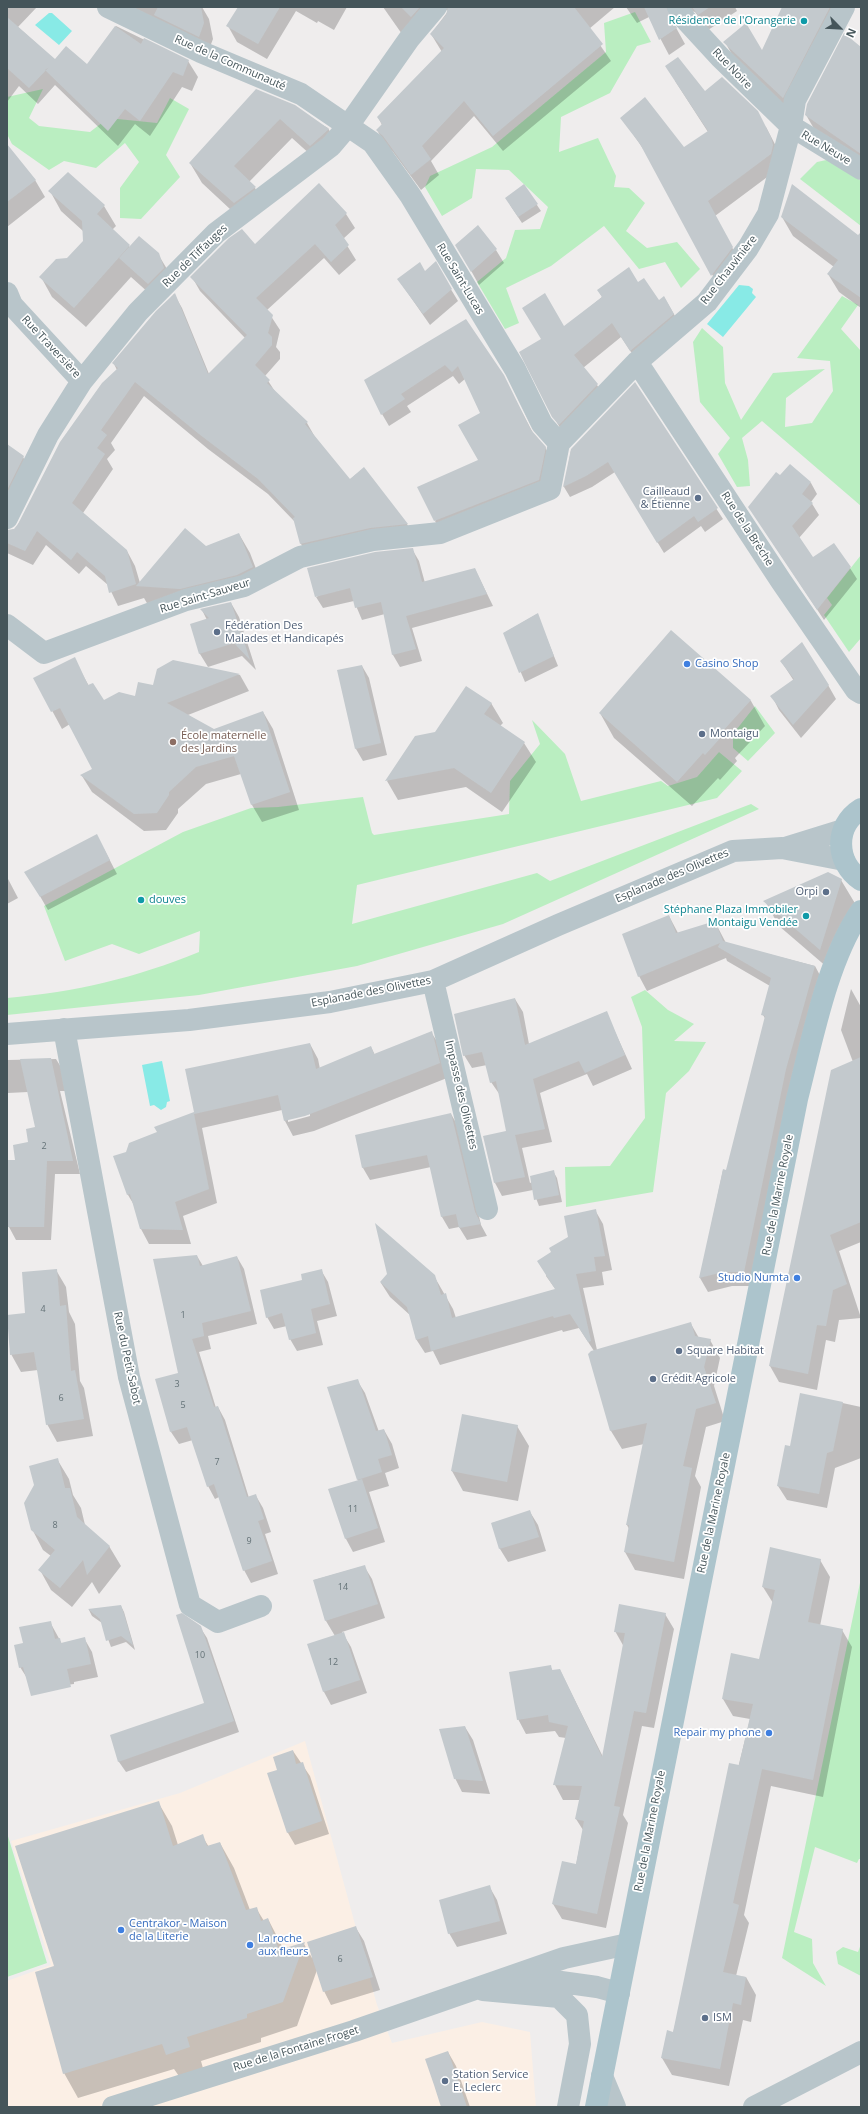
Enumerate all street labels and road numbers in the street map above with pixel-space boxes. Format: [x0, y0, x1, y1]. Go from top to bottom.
street label: Rue de la Communauté [172, 32, 288, 94]
street label: Rue Noire [710, 46, 754, 92]
street label: Rue Neuve [799, 128, 853, 168]
street label: Rue de Tiffauges [160, 222, 230, 290]
street label: Rue Chauvinière [698, 233, 760, 307]
street label: Rue Saint-Lucas [434, 241, 486, 317]
street label: Rue Traversière [19, 313, 83, 381]
street label: Rue de la Brèche [718, 489, 776, 569]
street label: Rue Saint-Sauveur [158, 576, 252, 616]
street label: Esplanade des Olivettes [613, 846, 731, 906]
street label: Esplanade des Olivettes [310, 974, 432, 1010]
street label: Impasse des Olivettes [442, 1039, 480, 1151]
street label: Rue de la Marine Royale [760, 1133, 796, 1257]
street label: Rue du Petit Sabot [111, 1310, 143, 1406]
street label: Rue de la Marine Royale [695, 1451, 733, 1575]
street label: Rue de la Marine Royale [632, 1769, 668, 1893]
street label: Rue de la Fontaine Froget [232, 2024, 360, 2074]

